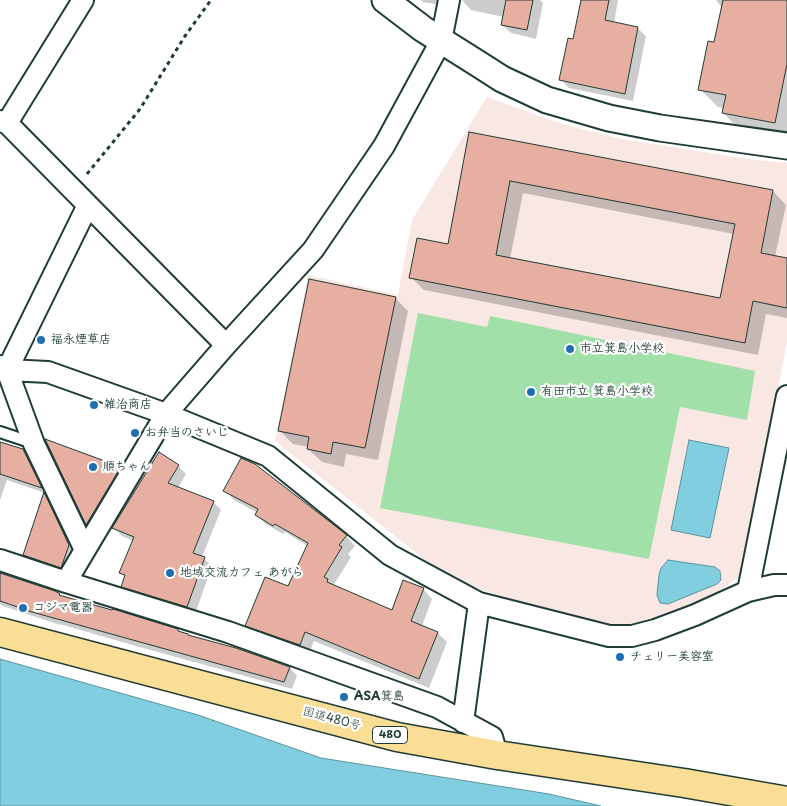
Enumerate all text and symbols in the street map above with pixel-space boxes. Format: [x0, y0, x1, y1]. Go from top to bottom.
place label: 福永煙草店 [51, 333, 111, 347]
marker: 福永煙草店 [35, 334, 47, 346]
place label: 市立箕島小学校 [580, 342, 664, 356]
marker: 市立箕島小学校 [564, 343, 576, 355]
place label: 有田市立 箕島小学校 [541, 385, 653, 399]
marker: 有田市立 箕島小学校 [525, 386, 537, 398]
place label: 雑治商店 [104, 398, 152, 412]
marker: 雑治商店 [88, 399, 100, 411]
place label: お弁当のさいじ [145, 426, 229, 440]
marker: お弁当のさいじ [129, 427, 141, 439]
place label: 順ちゃん [103, 460, 151, 474]
marker: 順ちゃん [87, 461, 99, 473]
place label: 地域交流カフェ あがら [180, 566, 304, 580]
marker: 地域交流カフェ あがら [164, 567, 176, 579]
place label: コジマ電器 [33, 601, 93, 615]
marker: コジマ電器 [17, 602, 29, 614]
place label: チェリー美容室 [630, 650, 714, 664]
marker: チェリー美容室 [614, 651, 626, 663]
place label: ASA箕島 [354, 690, 404, 704]
marker: ASA箕島 [338, 691, 350, 703]
street label: 国道480号 [301, 704, 363, 734]
road number: 480 [372, 726, 408, 744]

